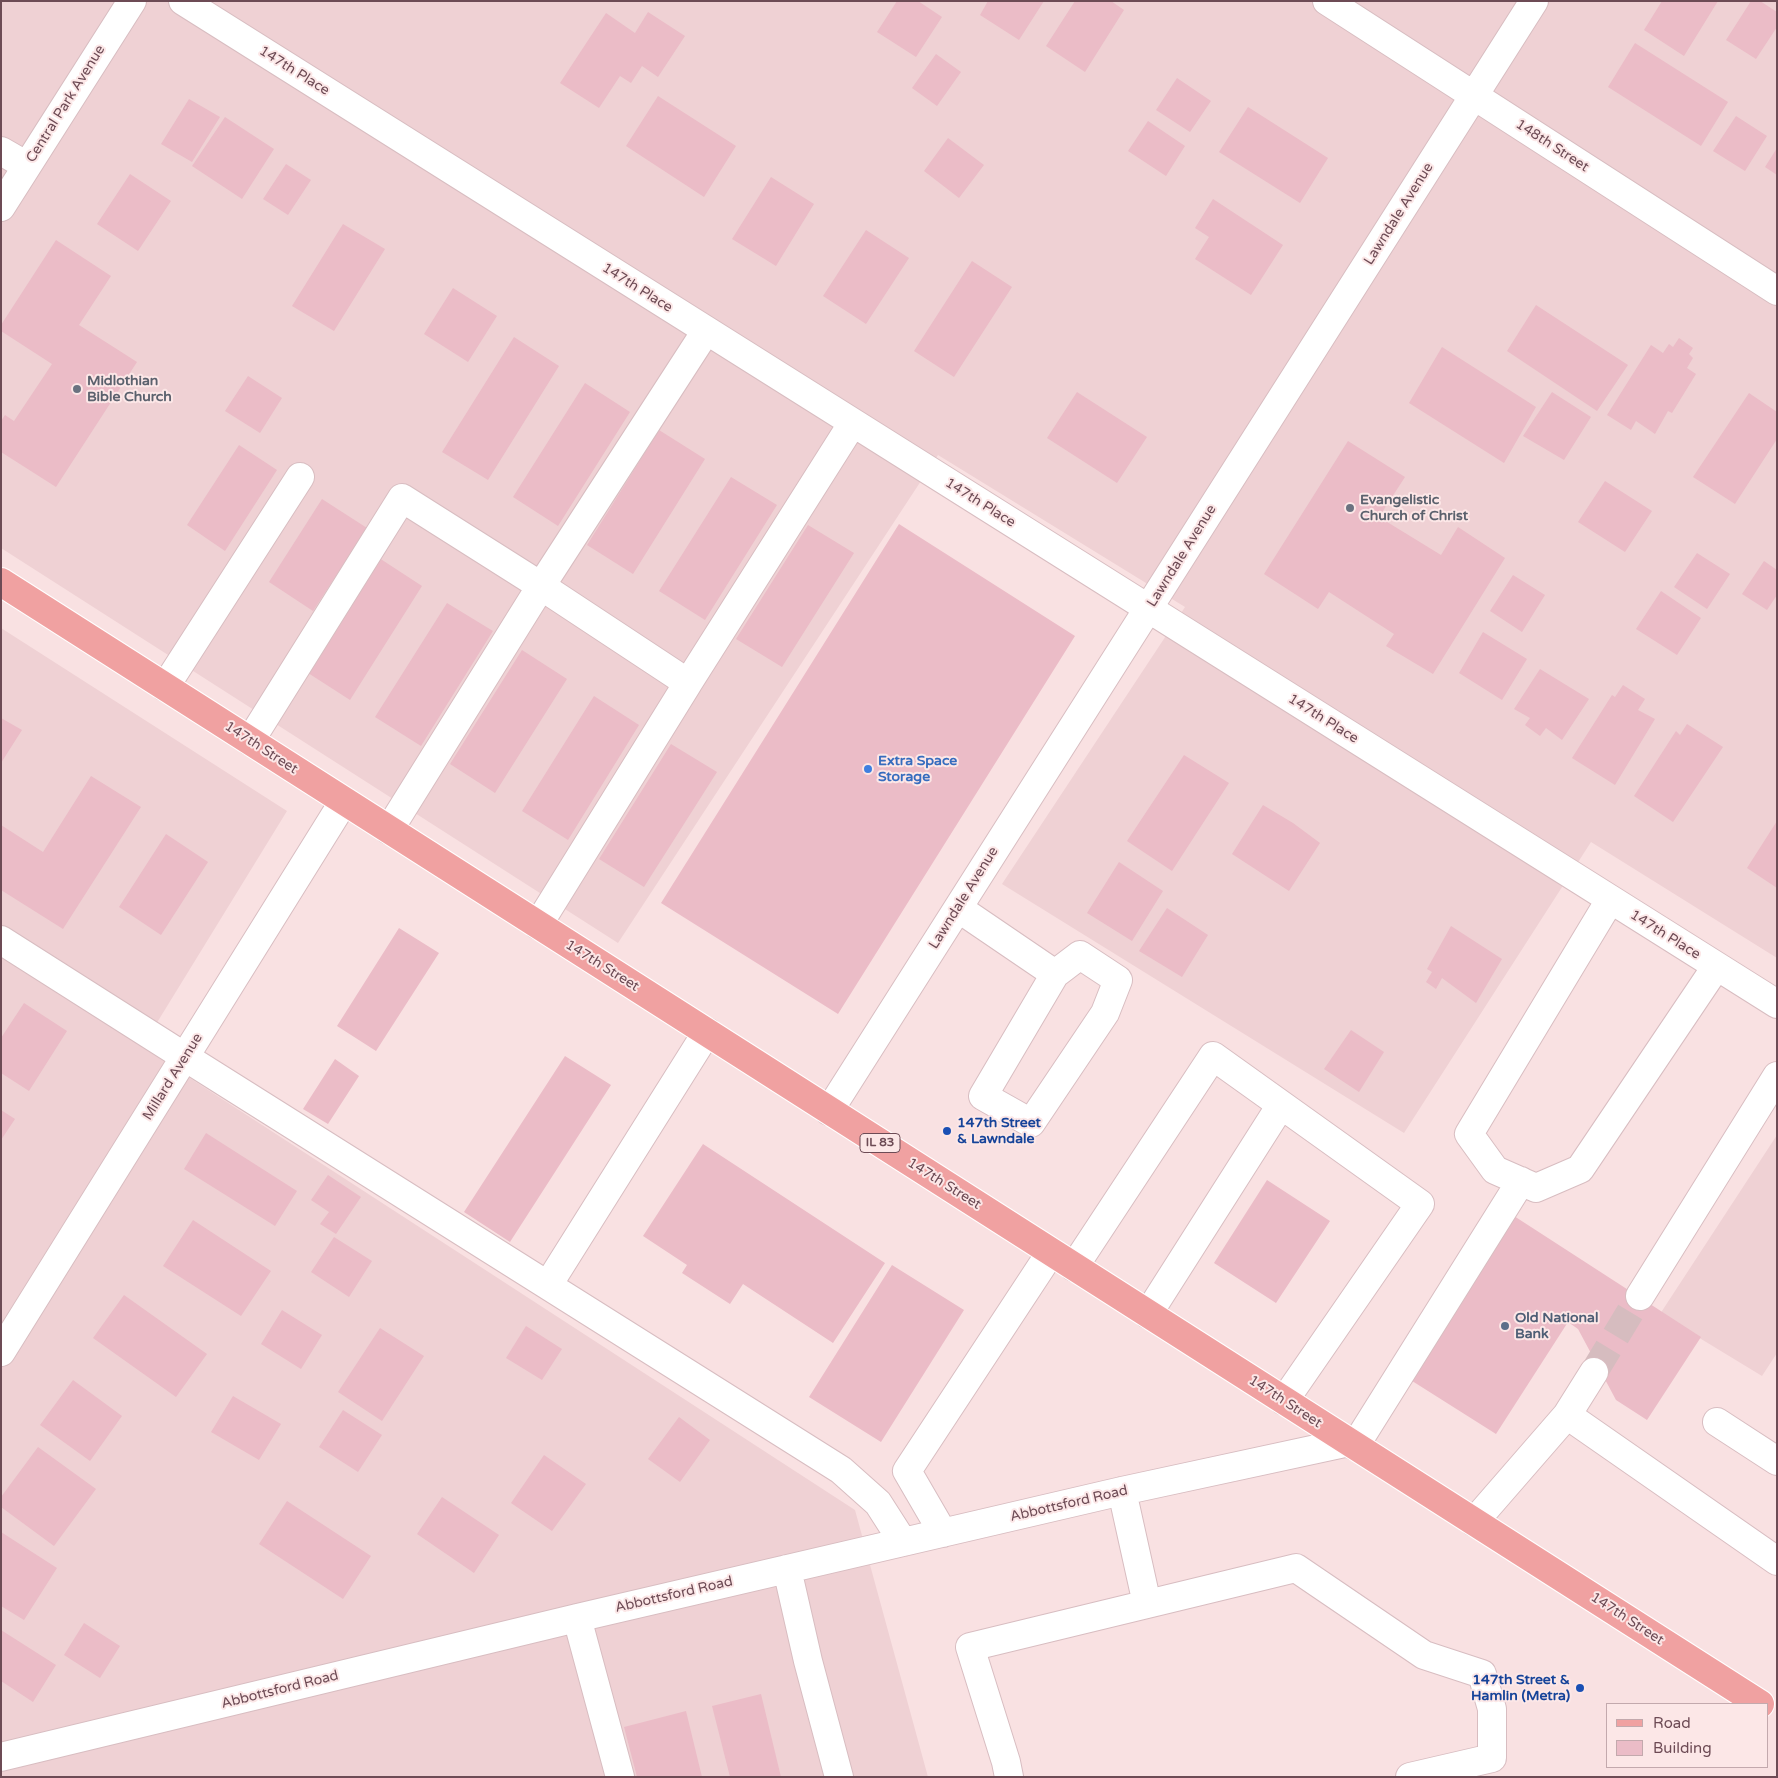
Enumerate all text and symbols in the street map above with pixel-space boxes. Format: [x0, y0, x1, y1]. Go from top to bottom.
street label: Central Park Avenue [23, 42, 109, 166]
street label: 147th Place [256, 43, 332, 99]
street label: 148th Street [1512, 116, 1592, 176]
street label: Lawndale Avenue [1361, 160, 1437, 268]
street label: 147th Place [599, 260, 675, 316]
place label: Midlothian Bible Church [87, 373, 172, 406]
marker: Midlothian Bible Church [71, 383, 83, 395]
street label: 147th Place [942, 475, 1018, 531]
place label: Evangelistic Church of Christ [1360, 492, 1468, 524]
street label: Lawndale Avenue [1144, 502, 1220, 610]
marker: Evangelistic Church of Christ [1344, 502, 1356, 514]
street label: 147th Place [1285, 691, 1361, 747]
street label: 147th Street [221, 718, 301, 778]
place label: Extra Space Storage [878, 753, 957, 786]
marker: Extra Space Storage [862, 763, 874, 775]
street label: Lawndale Avenue [926, 844, 1002, 952]
street label: 147th Place [1627, 907, 1703, 963]
street label: 147th Street [562, 937, 642, 995]
street label: Millard Avenue [140, 1030, 206, 1124]
place label: 147th Street & Lawndale [957, 1115, 1041, 1148]
marker: 147th Street & Lawndale [941, 1125, 953, 1137]
road number: IL 83 [860, 1134, 900, 1152]
street label: 147th Street [904, 1155, 984, 1213]
place label: Old National Bank [1515, 1310, 1598, 1342]
marker: Old National Bank [1499, 1320, 1511, 1332]
street label: 147th Street [1245, 1372, 1325, 1432]
street label: Abbottsford Road [1009, 1482, 1129, 1526]
street label: Abbottsford Road [614, 1573, 734, 1617]
street label: 147th Street [1587, 1589, 1667, 1649]
street label: Abbottsford Road [220, 1667, 340, 1713]
place label: 147th Street & Hamlin (Metra) [1471, 1672, 1570, 1704]
marker: 147th Street & Hamlin (Metra) [1574, 1682, 1586, 1694]
legend [1606, 1703, 1768, 1768]
text: Road [1653, 1714, 1691, 1732]
text: Building [1653, 1739, 1712, 1757]

